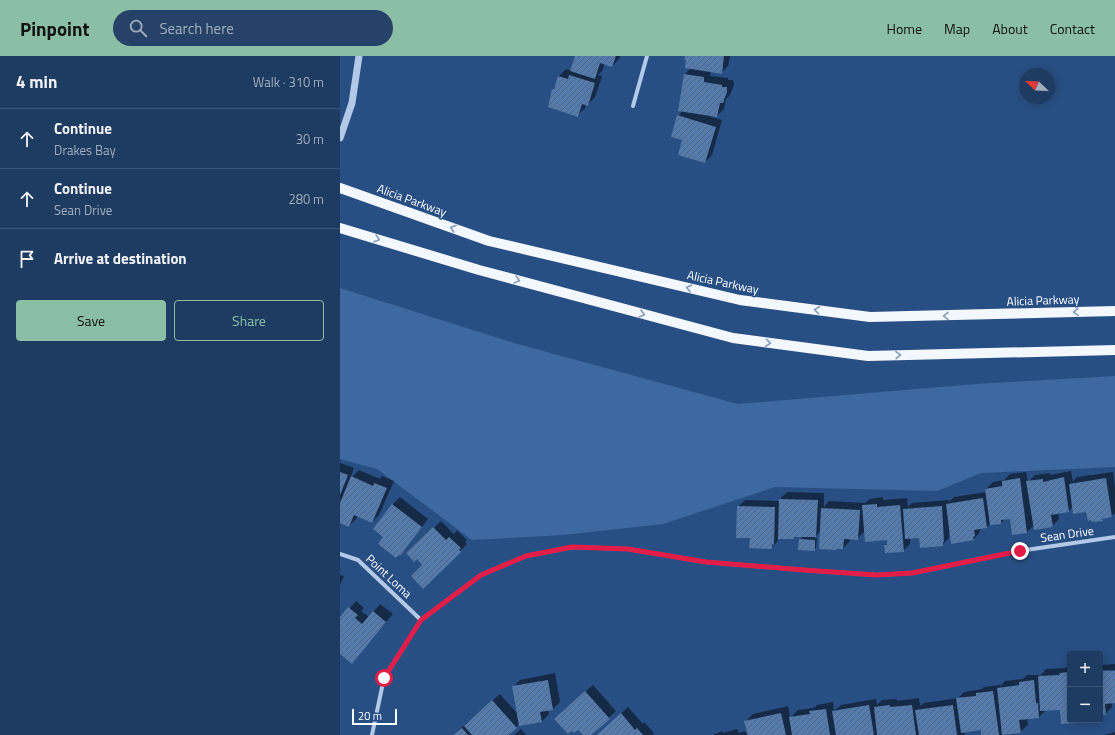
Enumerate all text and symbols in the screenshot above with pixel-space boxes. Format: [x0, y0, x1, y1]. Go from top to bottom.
search box [113, 10, 393, 46]
text: Pinpoint [20, 14, 89, 43]
icon: search [127, 17, 149, 39]
text: Search here [159, 17, 234, 40]
text: Home [887, 18, 922, 39]
text: Map [944, 18, 970, 39]
text: About [992, 18, 1028, 39]
text: Contact [1050, 18, 1095, 39]
north arrow [1019, 68, 1055, 104]
text: 4 min [16, 69, 57, 95]
text: Walk · 310 m [253, 72, 324, 92]
text: Continue [54, 117, 112, 140]
icon: ahead [16, 128, 38, 150]
text: 30 m [296, 129, 324, 149]
text: Drakes Bay [54, 140, 116, 160]
text: Continue [54, 177, 112, 200]
street label: Alicia Parkway [375, 179, 450, 221]
icon: ahead [16, 188, 38, 210]
text: 280 m [288, 189, 324, 209]
text: Sean Drive [54, 200, 112, 220]
one-way arrow [449, 225, 456, 233]
one-way arrow [374, 234, 381, 243]
text: Arrive at destination [54, 247, 187, 270]
icon: arrive [16, 248, 38, 270]
street label: Alicia Parkway [685, 265, 761, 299]
one-way arrow [513, 275, 520, 284]
one-way arrow [685, 285, 692, 293]
street label: Alicia Parkway [1006, 289, 1080, 311]
button: Save [16, 300, 166, 341]
button: Share [174, 300, 324, 341]
one-way arrow [813, 306, 820, 315]
one-way arrow [1073, 308, 1079, 317]
one-way arrow [639, 309, 645, 317]
one-way arrow [943, 312, 949, 320]
one-way arrow [765, 338, 772, 347]
one-way arrow [895, 351, 901, 360]
street label: Sean Drive [1039, 521, 1095, 547]
route end [1011, 542, 1029, 560]
street label: Point Loma [362, 549, 416, 603]
map controls [1067, 651, 1103, 723]
button: + [1067, 651, 1103, 687]
route start [375, 669, 393, 687]
button: − [1067, 687, 1103, 723]
scale bar [352, 707, 397, 726]
text: 20 m [358, 708, 382, 724]

